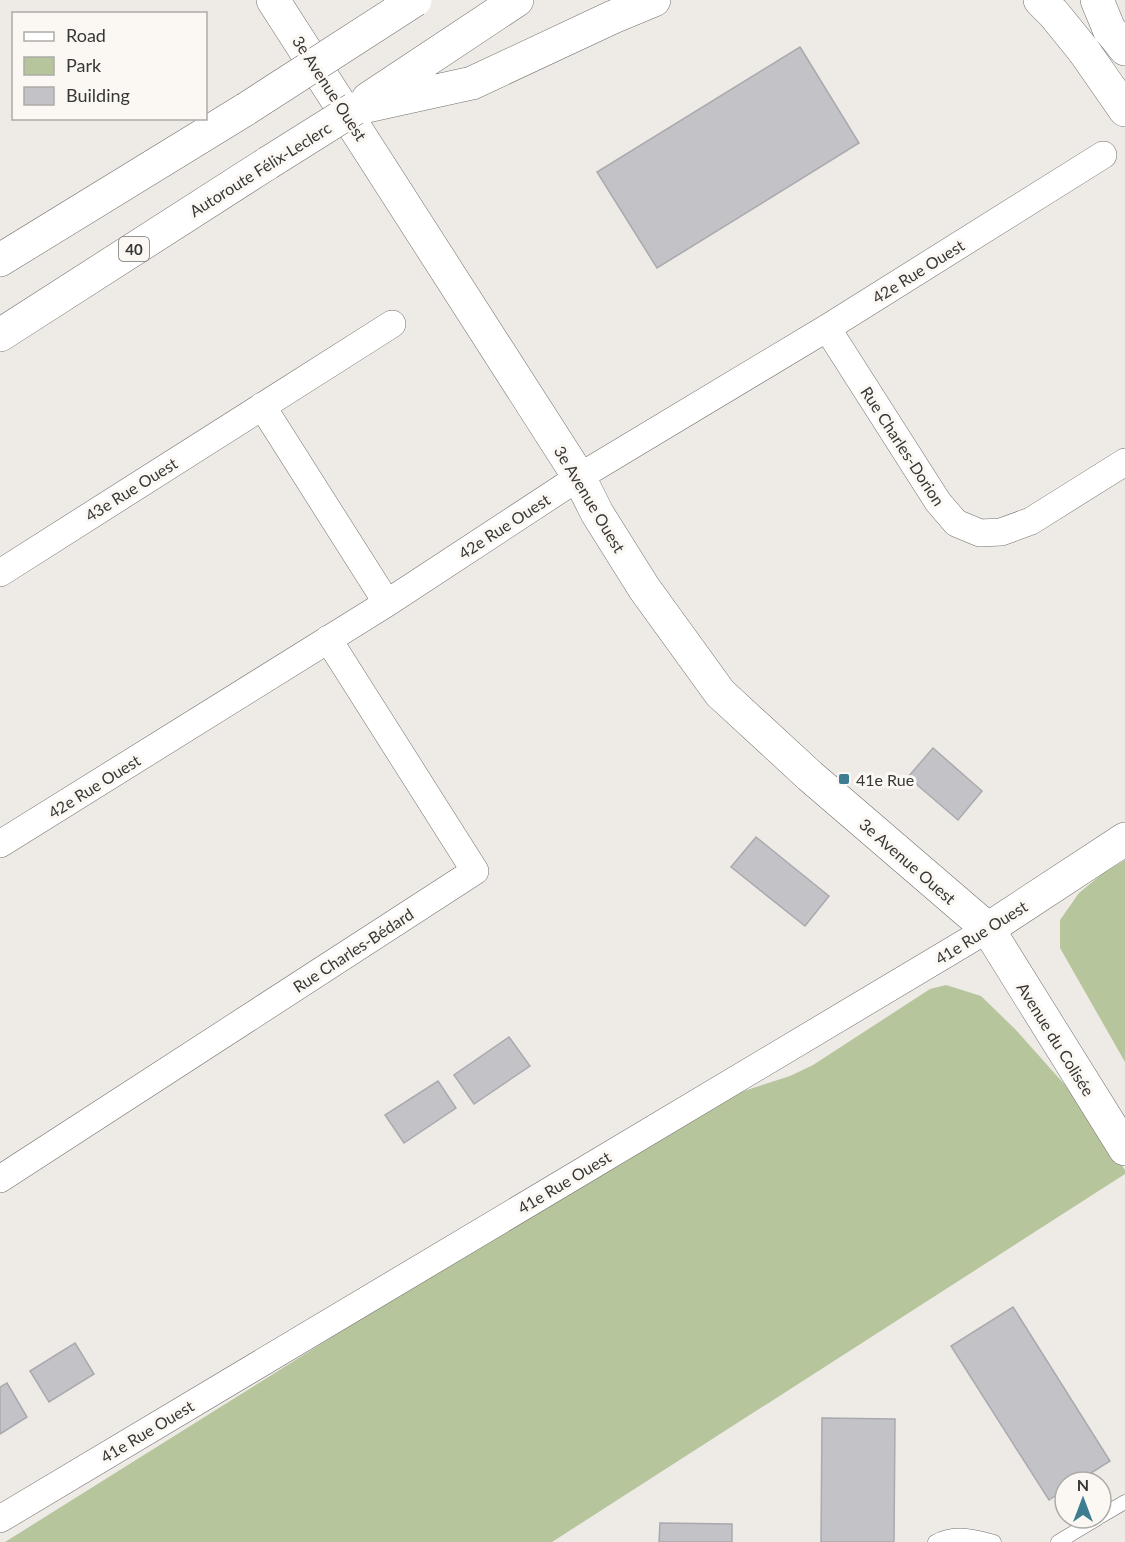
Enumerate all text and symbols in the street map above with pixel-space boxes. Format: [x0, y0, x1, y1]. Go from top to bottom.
legend [12, 12, 207, 120]
text: Road [66, 24, 106, 46]
street label: 3e Avenue Ouest [289, 32, 371, 144]
text: Park [66, 54, 102, 76]
text: Building [66, 84, 130, 106]
street label: Autoroute Félix-Leclerc [186, 118, 335, 220]
street label: 42e Rue Ouest [868, 235, 968, 307]
road number: 40 [119, 237, 149, 261]
street label: Rue Charles-Dorion [857, 383, 949, 509]
street label: 3e Avenue Ouest [551, 442, 629, 556]
street label: 43e Rue Ouest [81, 453, 181, 525]
street label: 42e Rue Ouest [455, 489, 553, 563]
street label: 42e Rue Ouest [44, 750, 144, 822]
place label: 41e Rue [856, 770, 914, 789]
marker: 41e Rue [837, 772, 851, 786]
street label: 3e Avenue Ouest [856, 814, 960, 908]
street label: 41e Rue Ouest [931, 896, 1031, 968]
street label: Rue Charles-Bédard [289, 904, 417, 996]
street label: Avenue du Colisée [1013, 979, 1099, 1099]
street label: 41e Rue Ouest [514, 1147, 614, 1217]
street label: 41e Rue Ouest [97, 1396, 197, 1466]
north arrow [1053, 1470, 1113, 1530]
text: N [1077, 1475, 1089, 1494]

